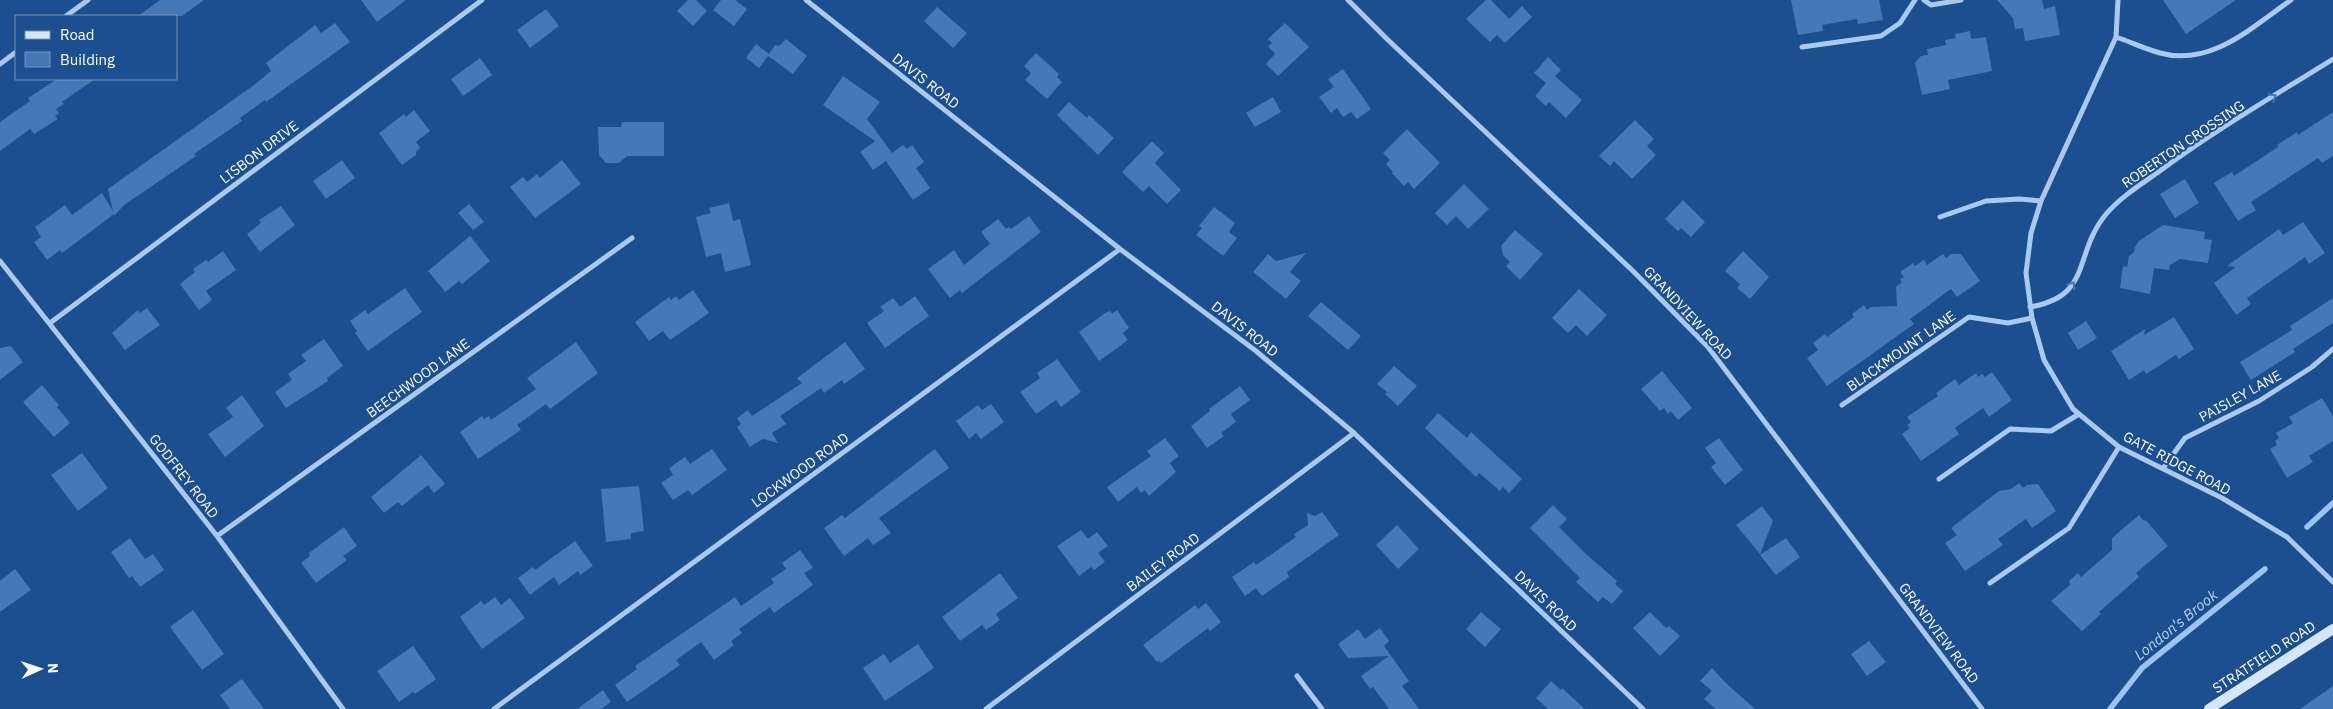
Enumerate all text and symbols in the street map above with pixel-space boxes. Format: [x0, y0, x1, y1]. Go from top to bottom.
legend [15, 15, 178, 80]
text: Road [60, 25, 95, 44]
street label: DAVIS ROAD [889, 49, 963, 113]
text: Building [60, 50, 115, 69]
one-way arrow [2268, 93, 2277, 103]
street label: ROBERTON CROSSING [2118, 96, 2248, 192]
street label: LISBON DRIVE [216, 117, 302, 187]
street label: GRANDVIEW ROAD [1640, 262, 1736, 364]
one-way arrow [2065, 282, 2075, 291]
street label: DAVIS ROAD [1208, 297, 1282, 361]
street label: BLACKMOUNT LANE [1843, 307, 1959, 395]
street label: BEECHWOOD LANE [363, 334, 473, 422]
street label: PAISLEY LANE [2196, 366, 2284, 426]
street label: GATE RIDGE ROAD [2120, 427, 2234, 499]
street label: LOCKWOOD ROAD [748, 429, 852, 511]
street label: GODFREY ROAD [145, 430, 223, 522]
street label: BAILEY ROAD [1123, 529, 1203, 595]
street label: DAVIS ROAD [1511, 567, 1581, 635]
street label: GRANDVIEW ROAD [1895, 579, 1983, 687]
water label: London's Brook [2130, 585, 2221, 664]
street label: STRATFIELD ROAD [2209, 617, 2319, 697]
north arrow [15, 644, 65, 694]
text: N [44, 663, 62, 674]

